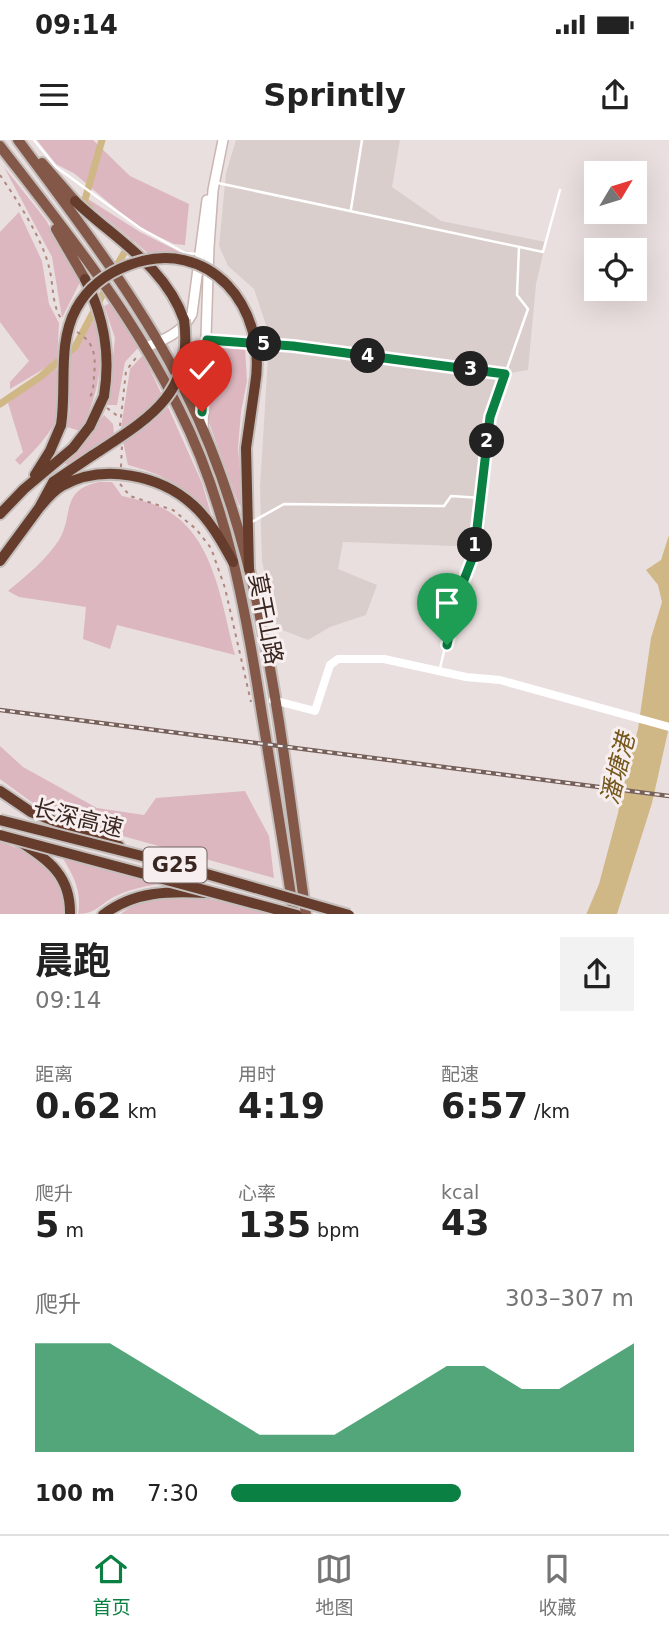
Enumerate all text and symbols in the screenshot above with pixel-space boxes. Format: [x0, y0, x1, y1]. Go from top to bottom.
text: 09:14 [35, 10, 118, 40]
icon: menu [35, 76, 73, 114]
text: Sprintly [263, 76, 406, 114]
icon: share [596, 76, 634, 114]
north arrow [584, 161, 648, 224]
map controls [584, 161, 647, 301]
button: locate [584, 238, 647, 301]
pin: 5 [246, 326, 282, 362]
text: 5 [257, 332, 270, 354]
pin: 4 [350, 338, 386, 374]
pin [172, 340, 232, 412]
text: 4 [361, 344, 374, 366]
icon: check [183, 351, 221, 389]
pin: 3 [454, 352, 489, 386]
text: 3 [464, 357, 477, 379]
pin: 2 [470, 424, 504, 458]
text: 2 [480, 429, 493, 451]
pin: 1 [458, 528, 492, 562]
text: 1 [468, 533, 481, 555]
street label: 莫干山路 [244, 571, 288, 667]
pin [417, 573, 477, 645]
icon: arrive [428, 584, 466, 622]
water label: 潘塘港 [596, 728, 641, 807]
street label: 长深高速 [30, 794, 126, 842]
road number: G25 [144, 848, 206, 882]
button: share [560, 937, 634, 1011]
text: 晨跑 [35, 939, 111, 983]
text: 09:14 [35, 987, 101, 1013]
text: 距离 [35, 1063, 73, 1085]
text: 用时 [238, 1063, 276, 1085]
text: 配速 [441, 1063, 479, 1085]
text: 0.62 [35, 1086, 121, 1126]
text: 4:19 [238, 1086, 325, 1126]
text: 6:57 [441, 1086, 528, 1126]
text: km [121, 1100, 157, 1122]
text: /km [528, 1100, 570, 1122]
text: kcal [441, 1181, 479, 1203]
text: 爬升 [35, 1182, 73, 1204]
text: 心率 [238, 1182, 276, 1204]
text: 43 [441, 1203, 490, 1243]
text: 5 [35, 1205, 59, 1245]
text: 135 [238, 1205, 311, 1245]
text: m [59, 1219, 84, 1241]
text: bpm [311, 1219, 360, 1241]
text: 303–307 m [505, 1285, 634, 1311]
text: 爬升 [35, 1291, 81, 1317]
text: 100 m [35, 1480, 115, 1506]
text: 7:30 [147, 1480, 199, 1506]
tab: 首页 [92, 1550, 131, 1619]
tab: 地图 [315, 1550, 354, 1619]
tab: 收藏 [538, 1550, 577, 1619]

